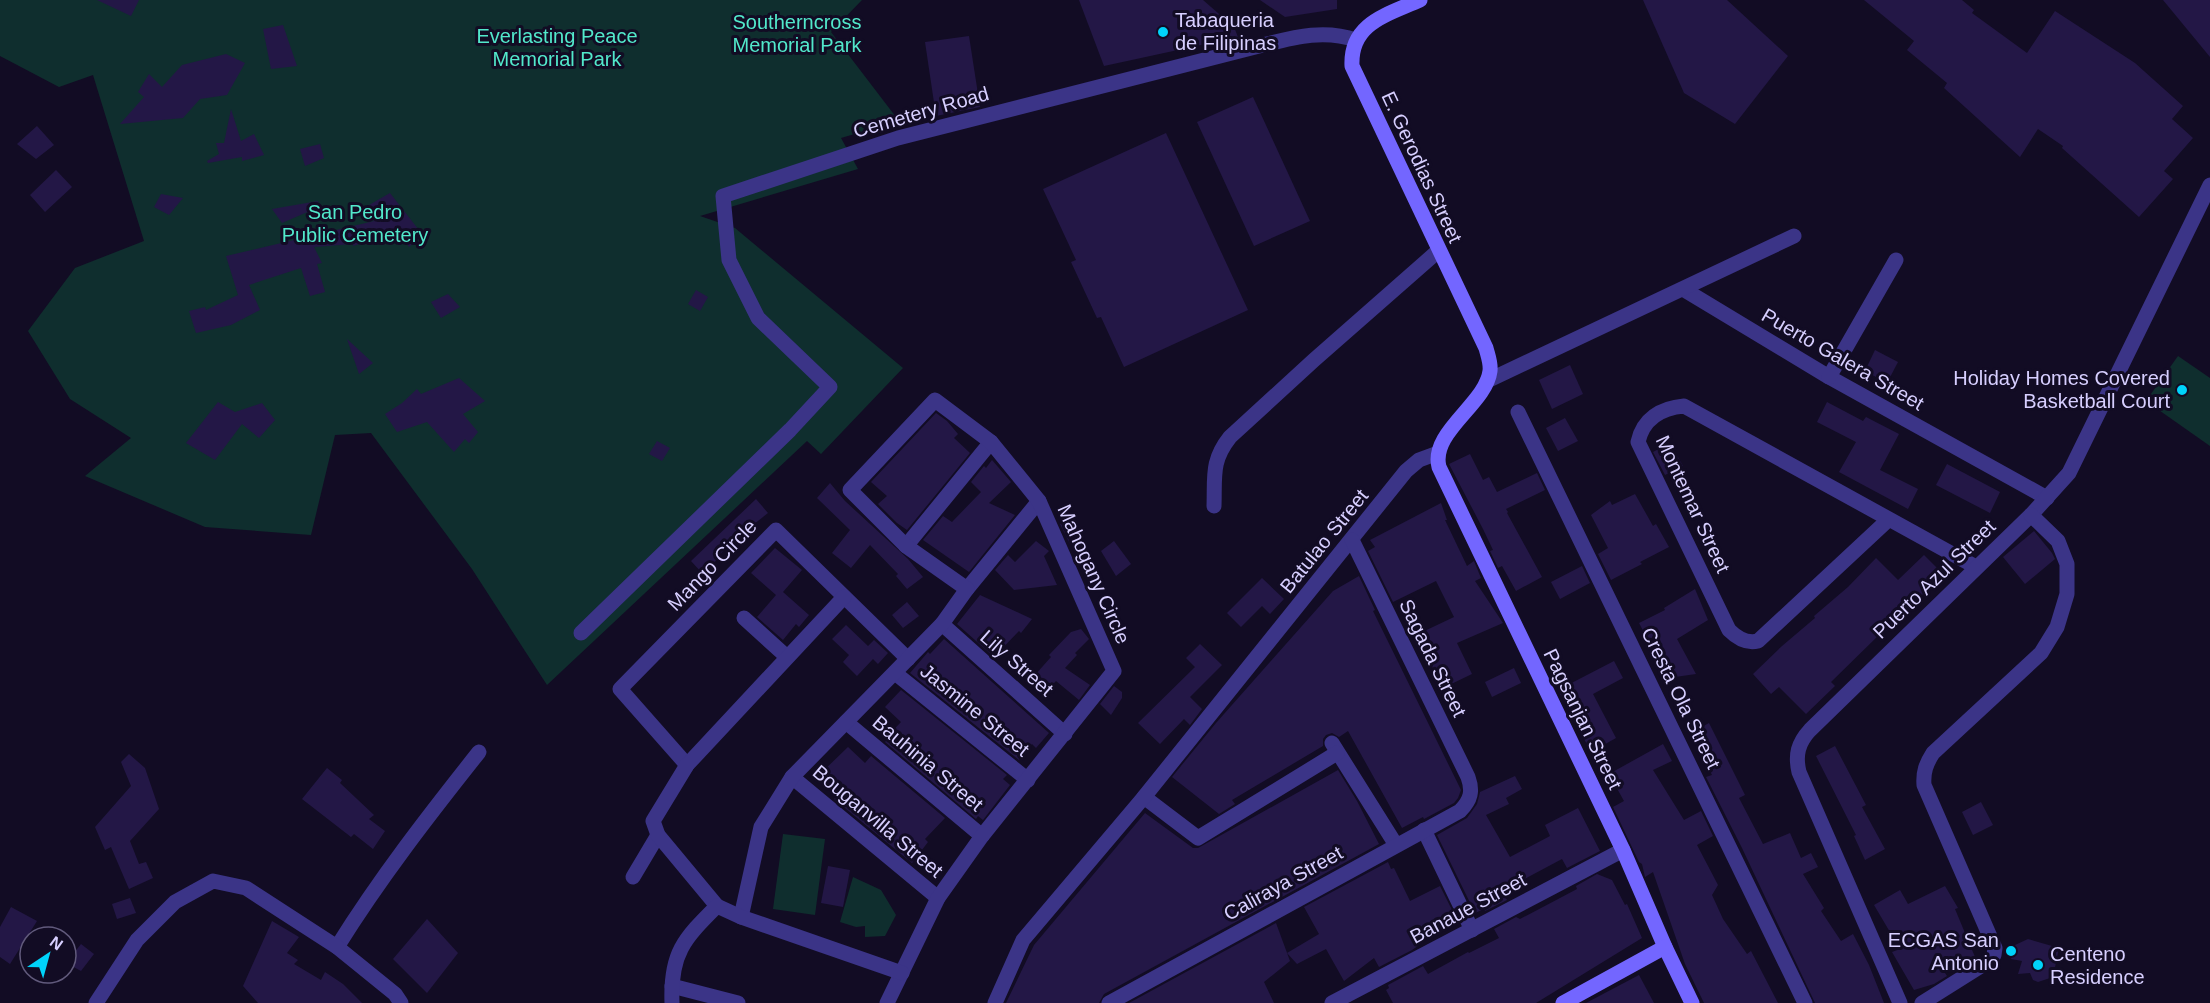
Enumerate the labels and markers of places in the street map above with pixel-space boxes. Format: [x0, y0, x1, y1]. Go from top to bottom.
place label: Tabaqueria de Filipinas [1175, 9, 1276, 54]
marker: Tabaqueria de Filipinas [1156, 25, 1170, 39]
place label: Holiday Homes Covered Basketball Court [1953, 367, 2170, 412]
marker: Holiday Homes Covered Basketball Court [2175, 383, 2189, 397]
place label: ECGAS San Antonio [1888, 929, 1999, 974]
place label: Centeno Residence [2050, 943, 2145, 988]
marker: ECGAS San Antonio [2004, 944, 2018, 958]
marker: Centeno Residence [2031, 958, 2045, 972]

